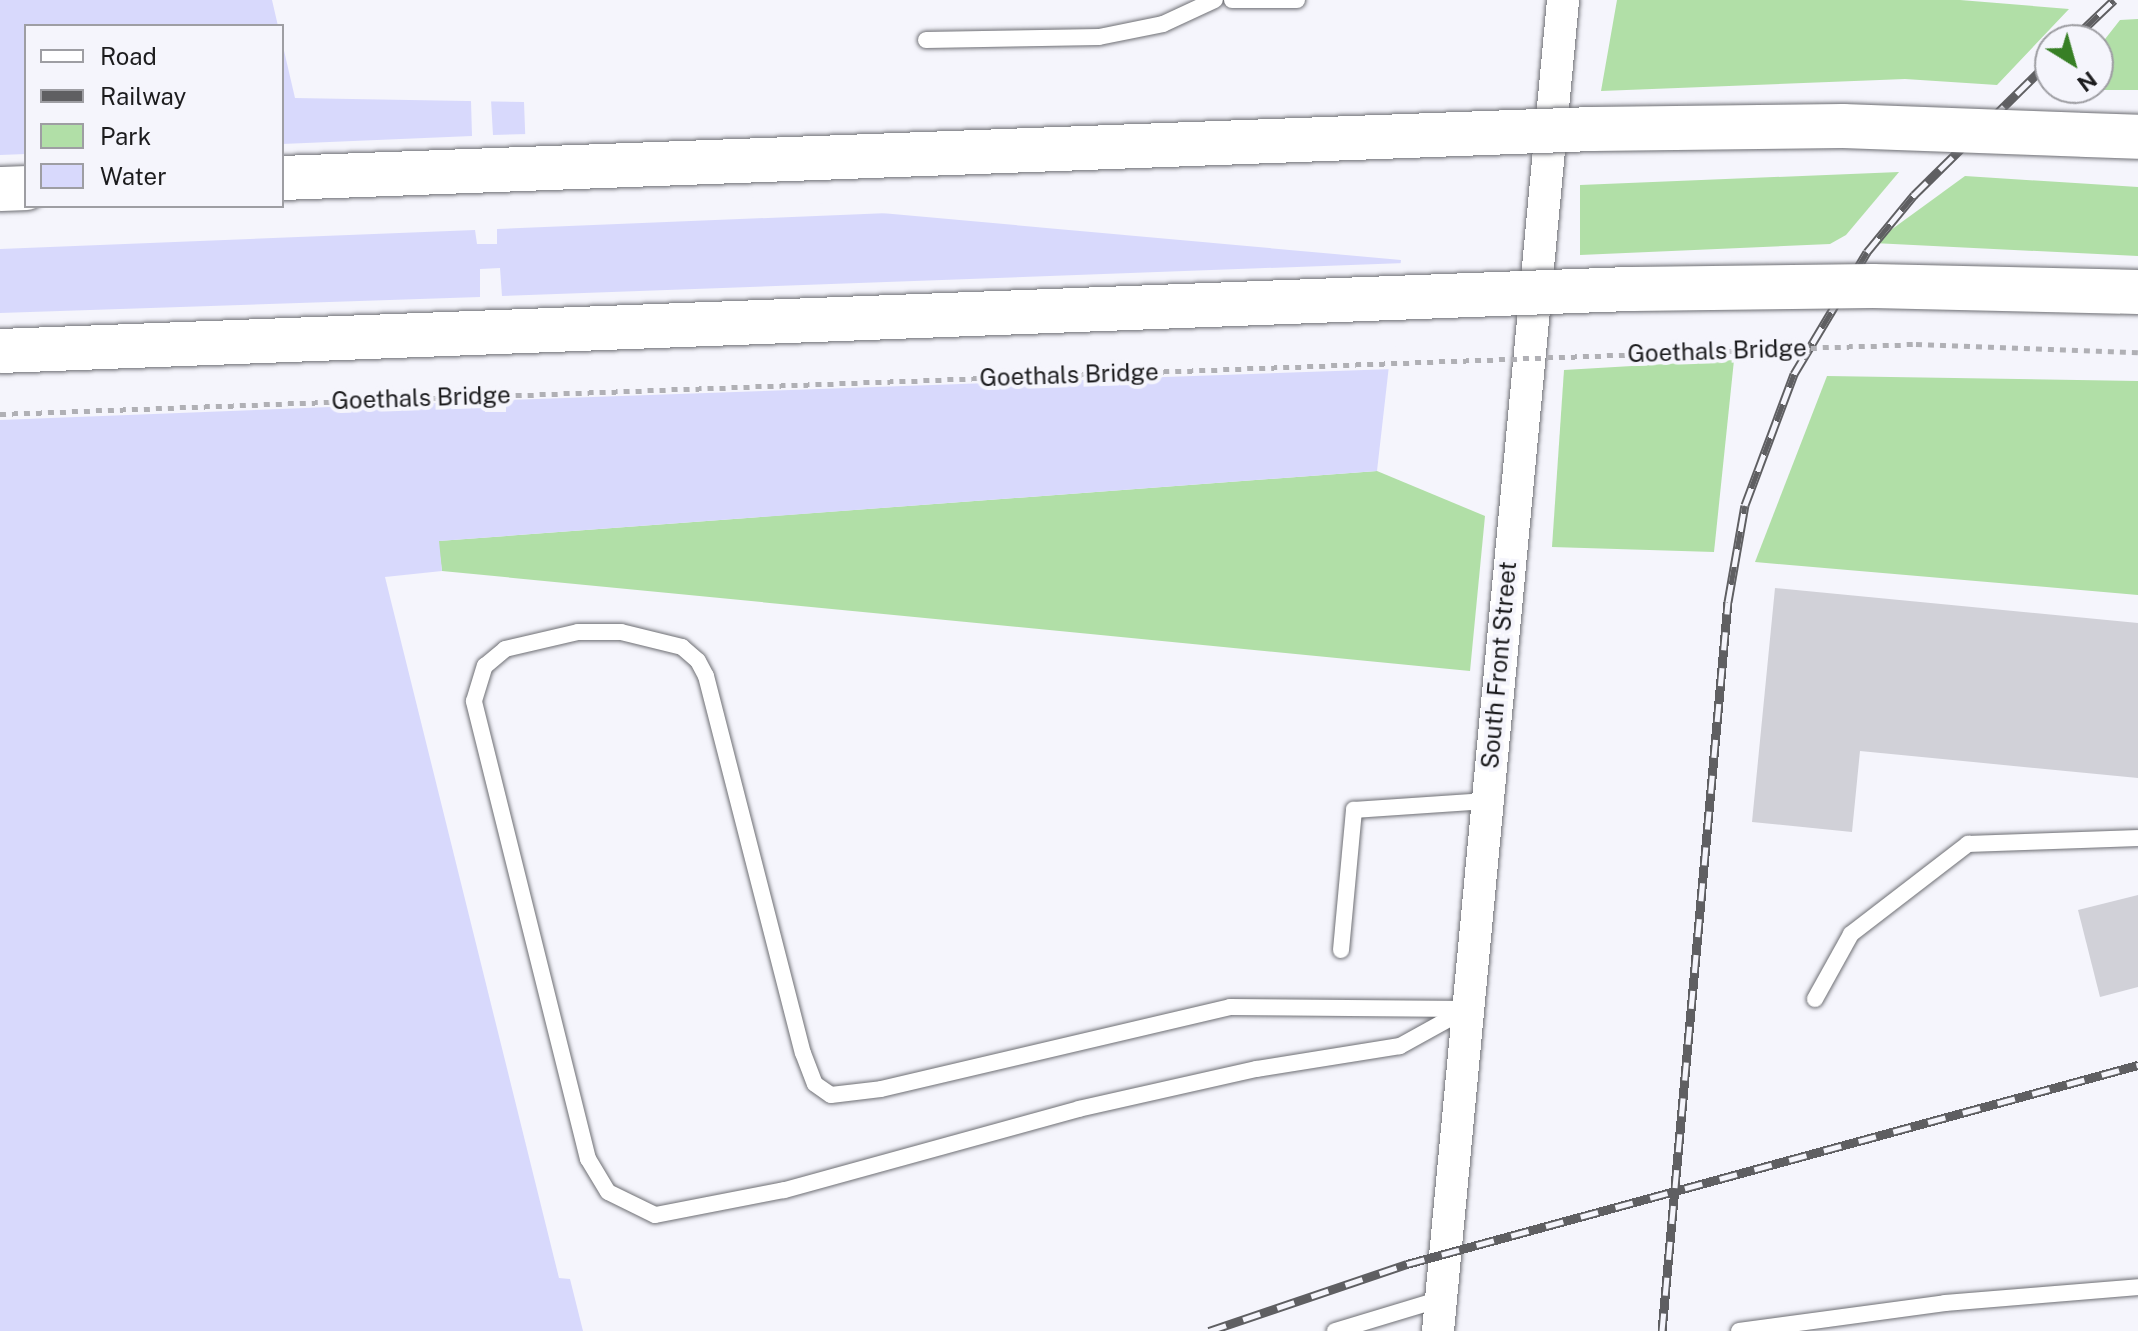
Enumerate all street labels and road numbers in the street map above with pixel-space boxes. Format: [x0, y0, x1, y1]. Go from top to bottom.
street label: Goethals Bridge [1627, 333, 1807, 369]
street label: Goethals Bridge [979, 357, 1159, 393]
street label: Goethals Bridge [331, 380, 511, 416]
street label: South Front Street [1476, 560, 1522, 770]

